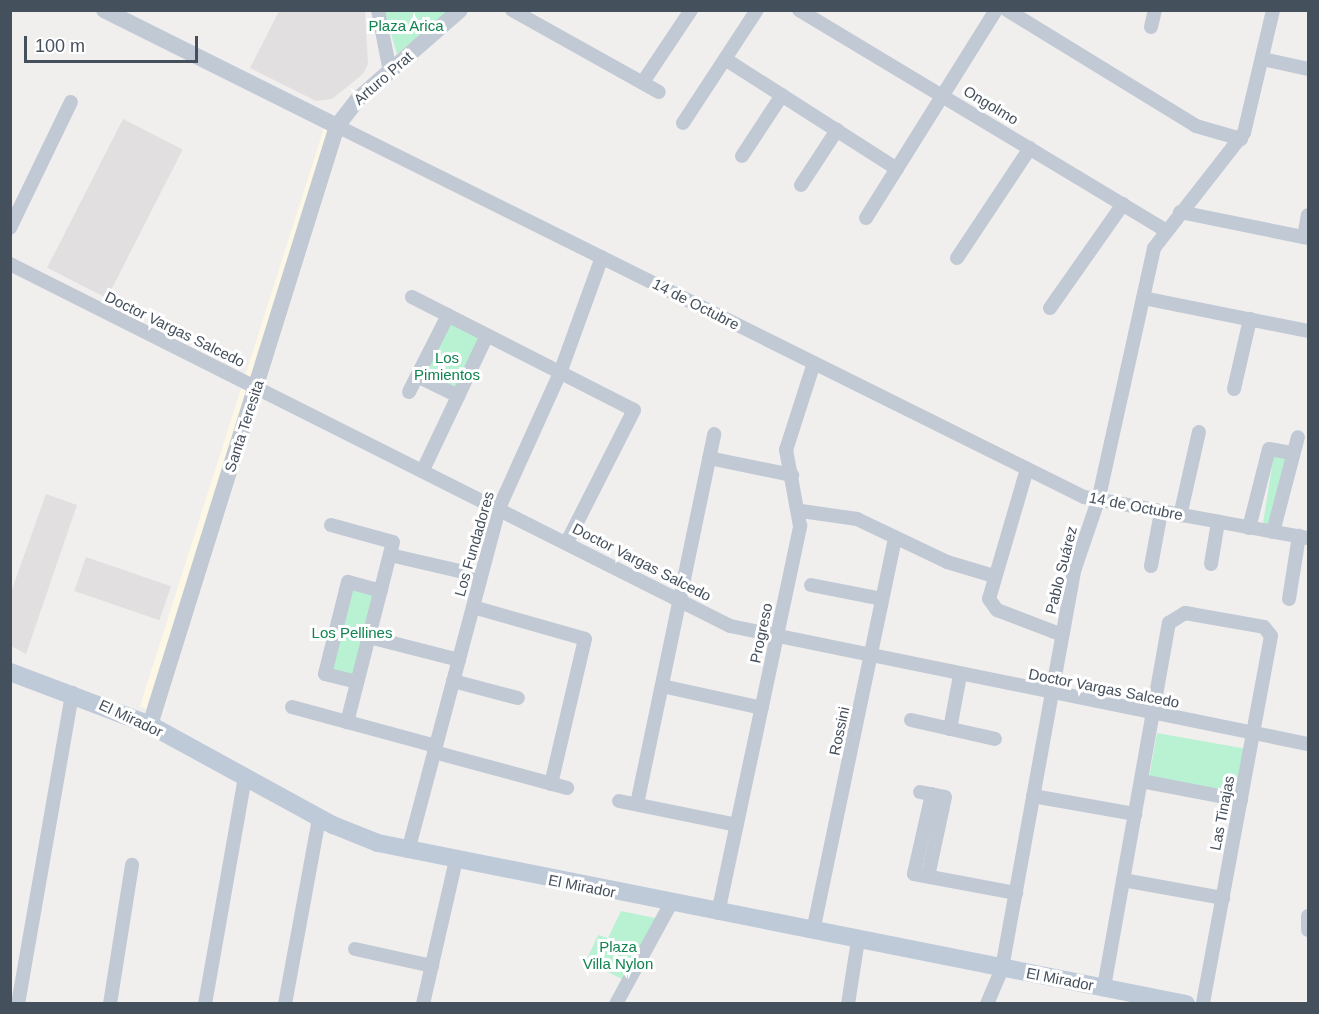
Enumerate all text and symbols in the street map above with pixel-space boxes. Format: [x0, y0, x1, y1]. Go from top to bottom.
park label: Plaza Arica [368, 17, 444, 35]
scale bar [27, 24, 201, 62]
text: 100 m [35, 36, 85, 56]
street label: Arturo Prat [350, 47, 416, 109]
street label: Ongolmo [960, 82, 1022, 128]
street label: 14 de Octubre [650, 274, 742, 334]
street label: Doctor Vargas Salcedo [102, 287, 248, 371]
park label: Los Pimientos [414, 348, 480, 383]
street label: Santa Teresita [221, 378, 267, 474]
street label: 14 de Octubre [1088, 488, 1184, 524]
street label: Los Fundadores [450, 489, 498, 599]
street label: Doctor Vargas Salcedo [570, 519, 714, 605]
street label: Pablo Suárez [1041, 524, 1081, 616]
street label: Progreso [746, 601, 776, 665]
park label: Los Pellines [312, 624, 392, 642]
street label: Doctor Vargas Salcedo [1027, 665, 1181, 711]
street label: El Mirador [96, 695, 166, 741]
street label: Rossini [825, 705, 853, 757]
street label: Las Tinajas [1206, 774, 1238, 852]
street label: El Mirador [547, 871, 617, 901]
park label: Plaza Villa Nylon [583, 937, 653, 972]
street label: El Mirador [1025, 964, 1095, 994]

